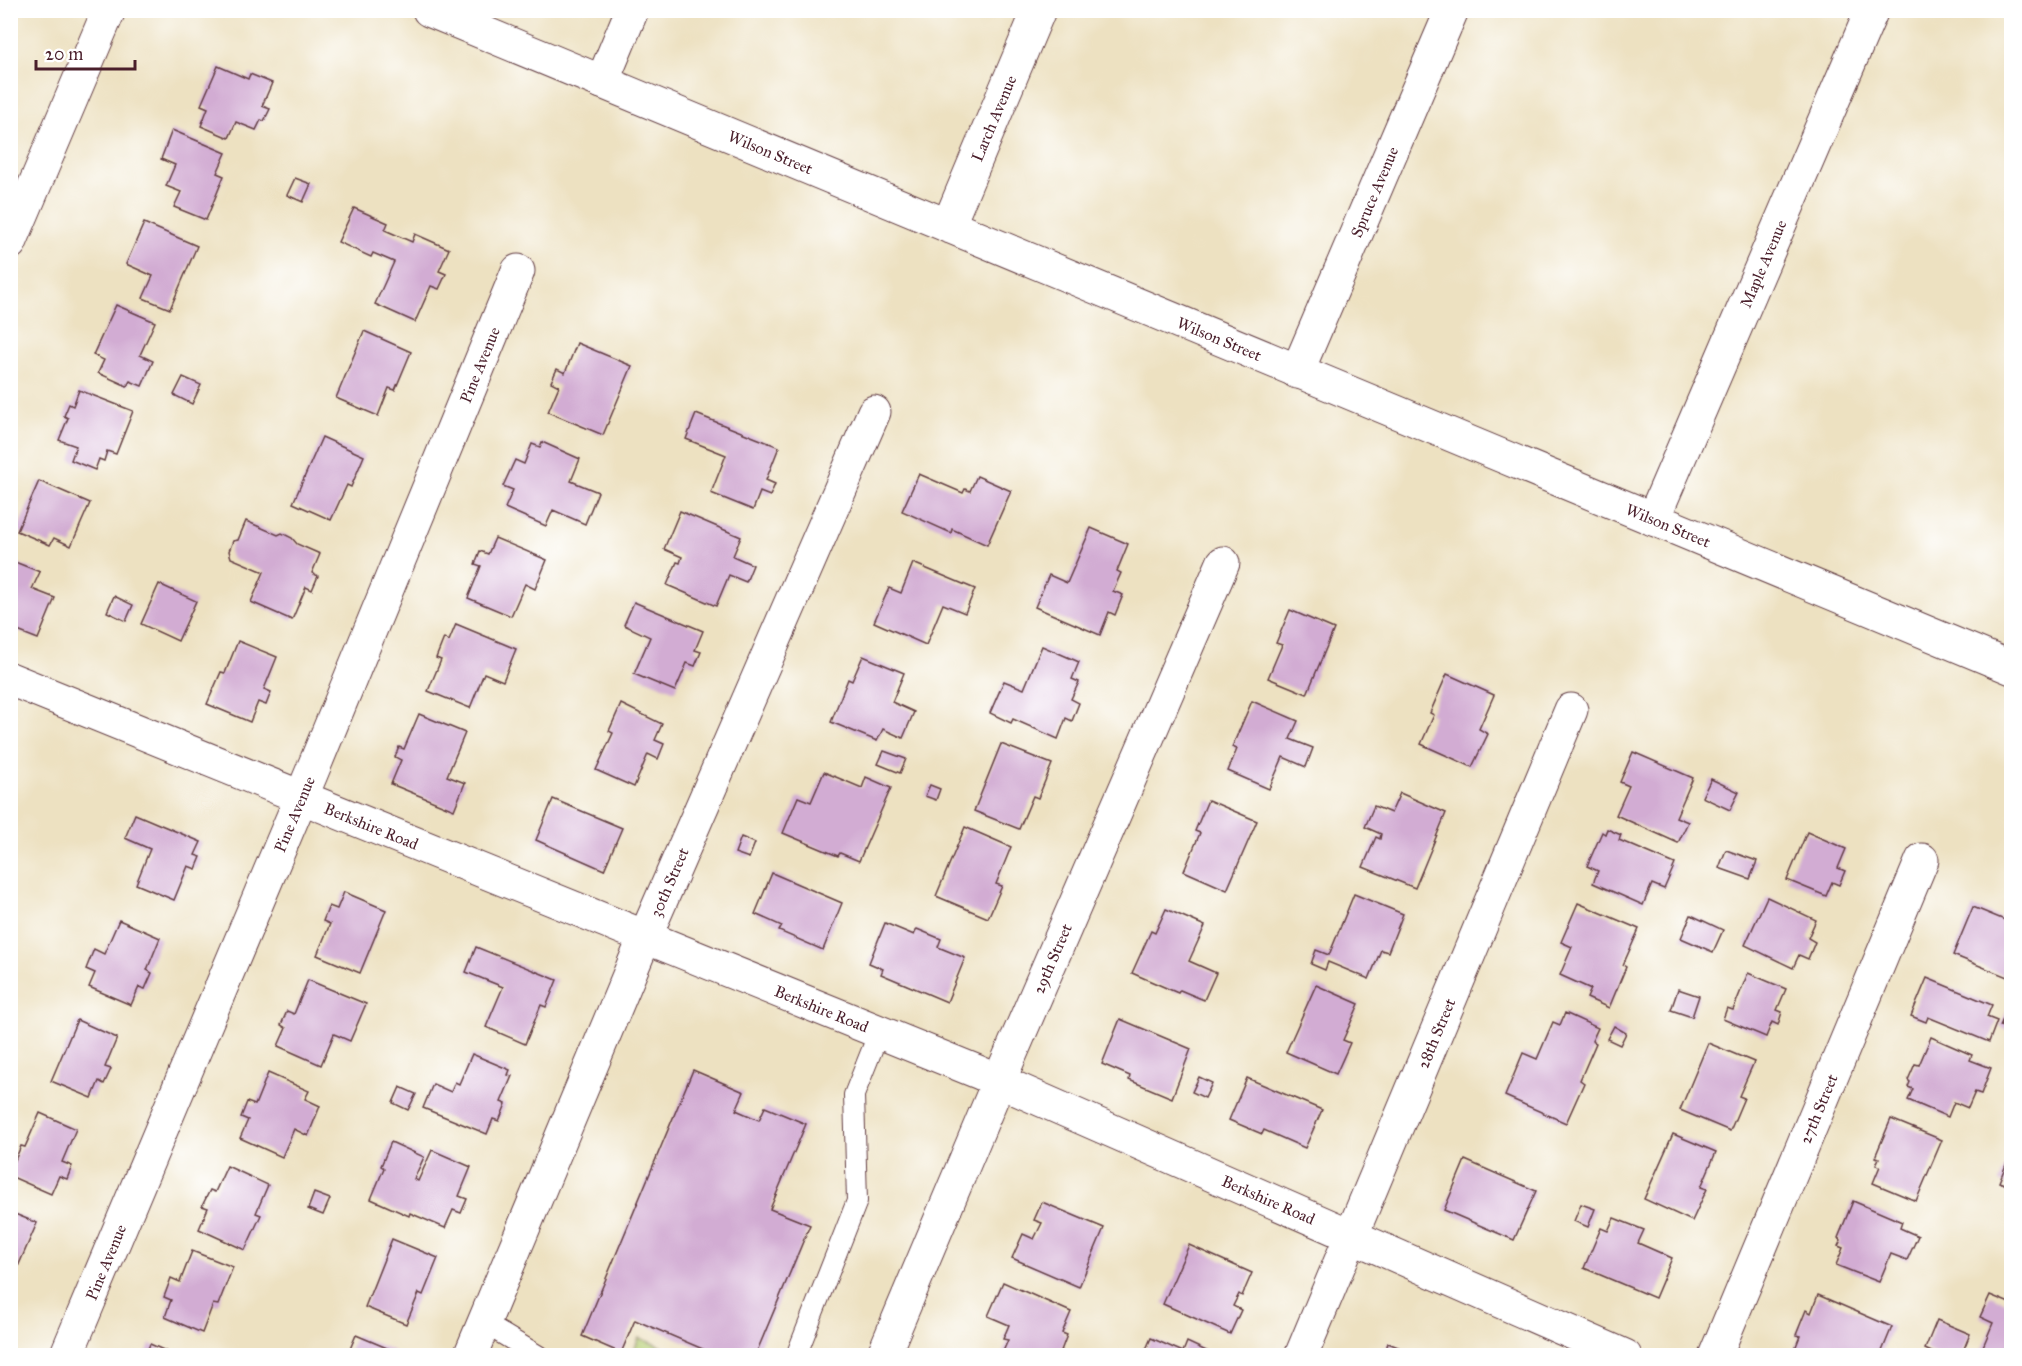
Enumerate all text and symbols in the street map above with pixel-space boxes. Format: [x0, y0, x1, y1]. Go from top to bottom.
scale bar [36, 33, 135, 71]
text: 20 m [45, 43, 83, 65]
street label: Larch Avenue [967, 72, 1020, 164]
street label: Wilson Street [726, 126, 816, 178]
street label: Spruce Avenue [1346, 143, 1402, 240]
street label: Maple Avenue [1736, 217, 1790, 310]
street label: Wilson Street [1174, 313, 1265, 365]
street label: Pine Avenue [455, 324, 504, 406]
street label: Wilson Street [1623, 499, 1714, 551]
street label: Pine Avenue [270, 773, 319, 855]
street label: Berkshire Road [322, 798, 421, 853]
street label: 30th Street [646, 844, 692, 920]
street label: 29th Street [1029, 920, 1076, 996]
street label: Berkshire Road [772, 981, 871, 1036]
street label: 28th Street [1413, 995, 1459, 1071]
street label: 27th Street [1795, 1071, 1841, 1146]
street label: Berkshire Road [1219, 1171, 1318, 1228]
street label: Pine Avenue [81, 1221, 130, 1303]

